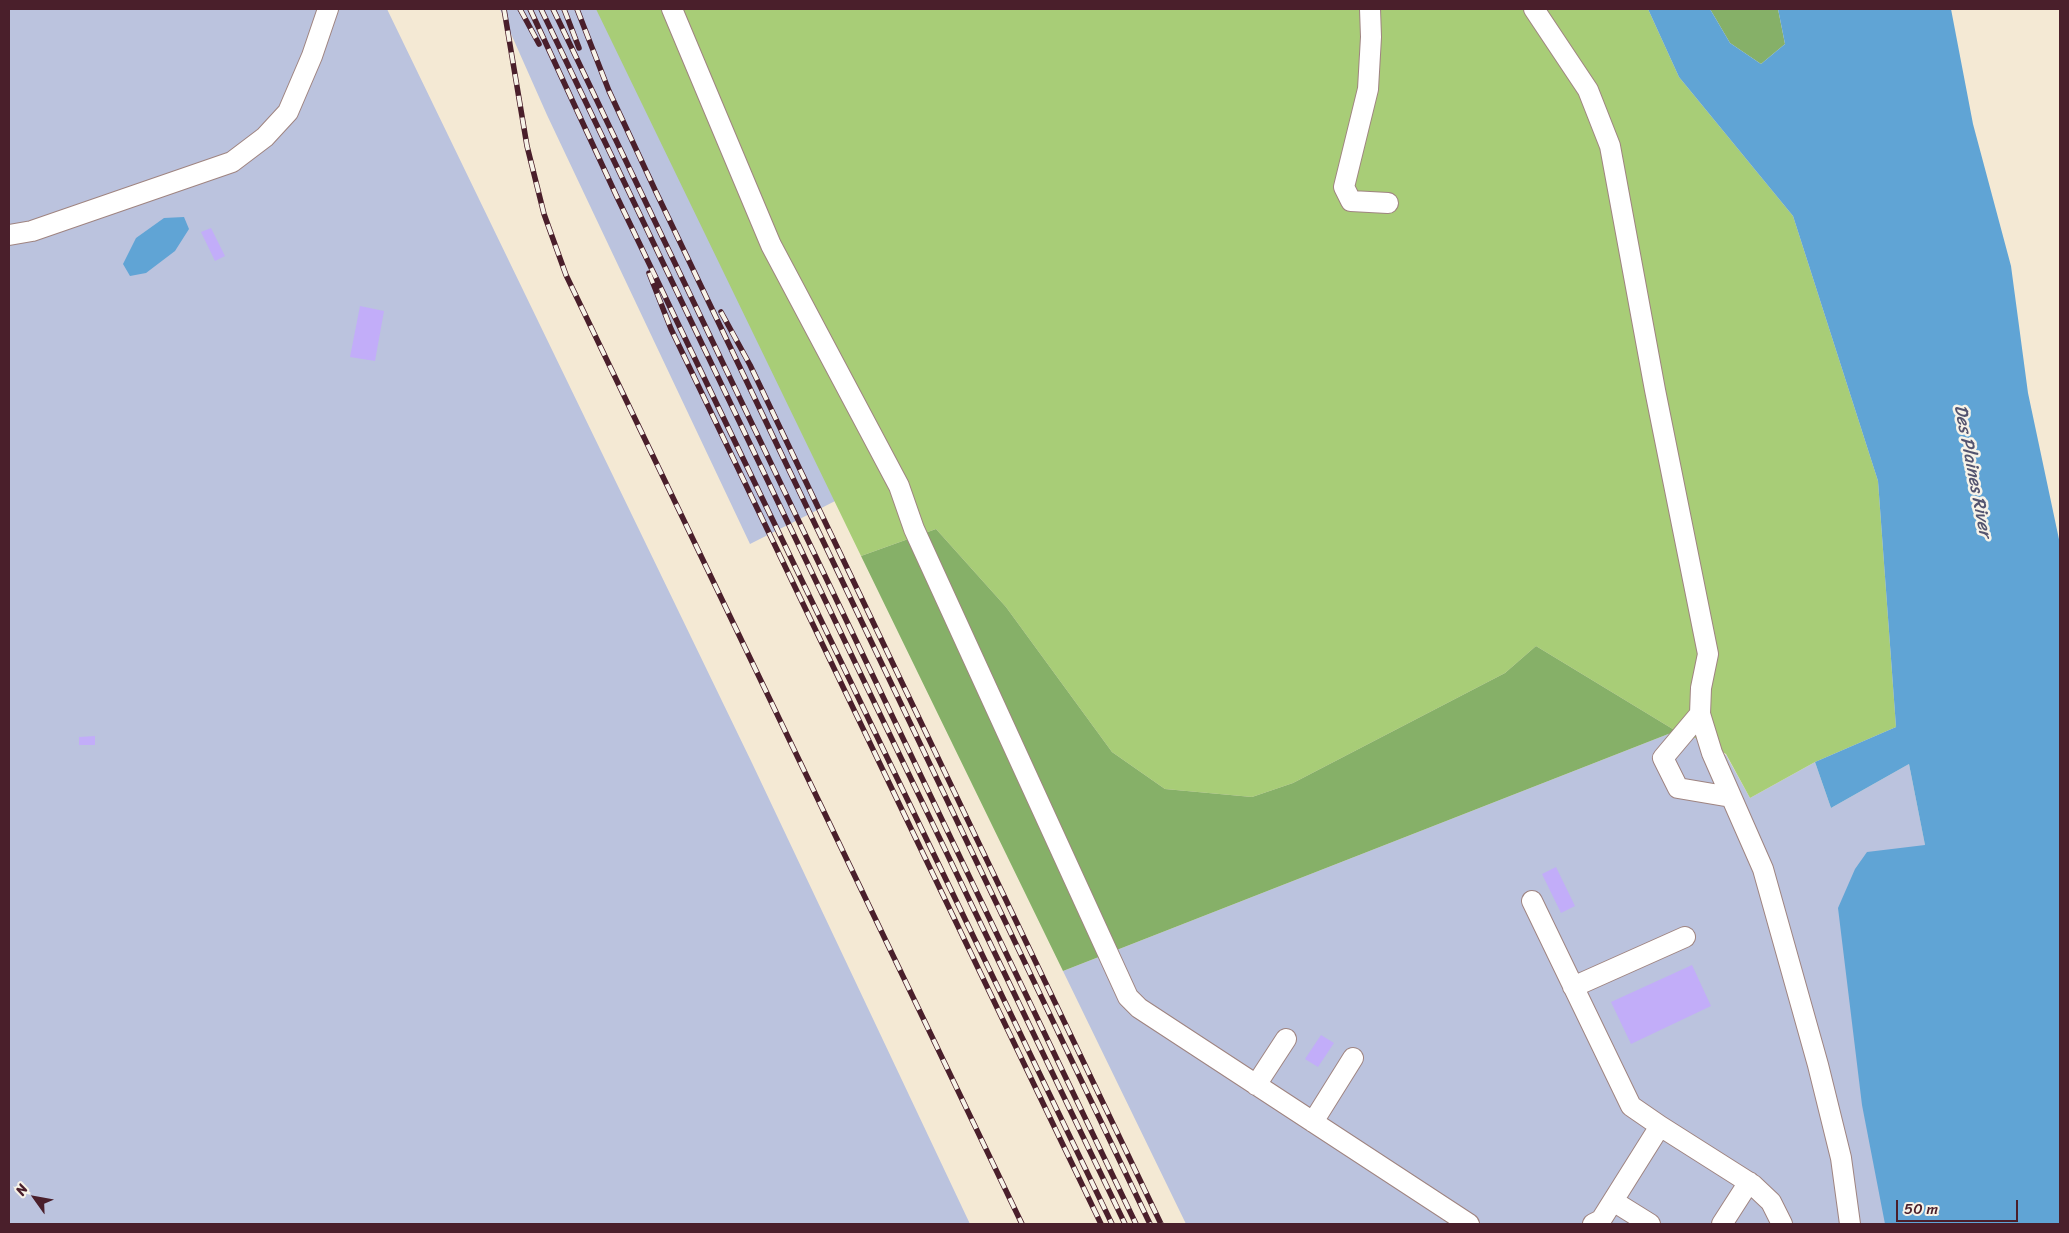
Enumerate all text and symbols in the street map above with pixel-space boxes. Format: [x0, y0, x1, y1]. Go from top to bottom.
water label: Des Plaines River [1949, 403, 1995, 539]
north arrow [10, 1173, 60, 1223]
text: N [9, 1179, 35, 1201]
scale bar [1899, 1190, 2022, 1222]
text: 50 m [1904, 1196, 1938, 1222]

